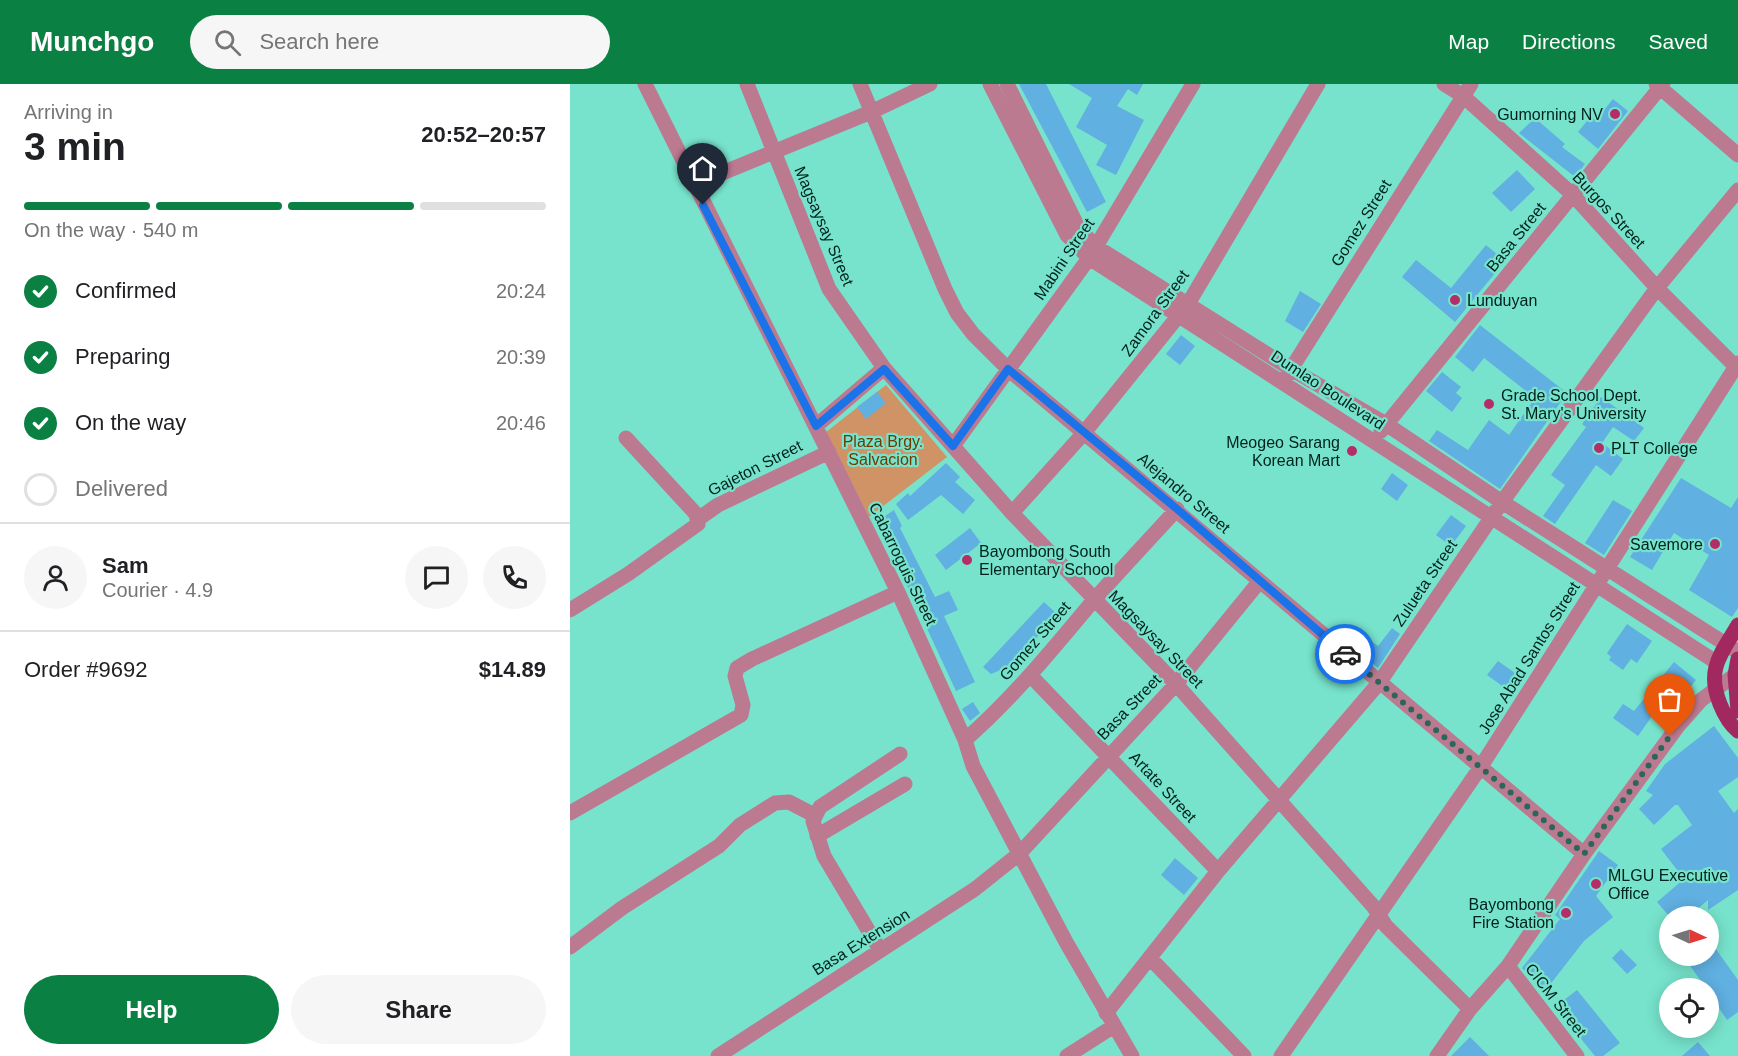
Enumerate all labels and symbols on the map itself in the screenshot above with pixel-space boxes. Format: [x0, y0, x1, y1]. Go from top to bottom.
place label: Gumorning NV [1497, 106, 1603, 123]
marker: Gumorning NV [1608, 107, 1622, 121]
pin [677, 143, 728, 205]
street label: Magsaysay Street [791, 164, 857, 289]
street label: Burgos Street [1569, 168, 1649, 252]
street label: Gomez Street [1328, 176, 1395, 269]
street label: Basa Street [1483, 199, 1549, 275]
street label: Mabini Street [1031, 215, 1098, 303]
street label: Zamora Street [1118, 266, 1192, 359]
place label: Lunduyan [1467, 292, 1537, 309]
marker: Lunduyan [1448, 293, 1462, 307]
street label: Dumlao Boulevard [1268, 347, 1388, 433]
place label: Grade School Dept. St. Mary's University [1501, 387, 1646, 422]
marker: Grade School Dept. St. Mary's University [1482, 397, 1496, 411]
park label: Plaza Brgy. Salvacion [843, 433, 923, 468]
place label: Meogeo Sarang Korean Mart [1226, 434, 1341, 469]
street label: Gajeton Street [705, 437, 805, 499]
place label: PLT College [1611, 440, 1698, 457]
marker: PLT College [1592, 441, 1606, 455]
marker: Meogeo Sarang Korean Mart [1345, 444, 1359, 458]
street label: Alejandro Street [1135, 450, 1234, 537]
street label: Cabarroguis Street [866, 500, 940, 629]
street label: Zulueta Street [1390, 536, 1460, 629]
place label: Savemore [1630, 536, 1703, 553]
marker: Savemore [1708, 537, 1722, 551]
place label: Bayombong South Elementary School [979, 543, 1113, 578]
marker: Bayombong South Elementary School [960, 553, 974, 567]
street label: Jose Abad Santos Street [1475, 578, 1583, 737]
street label: Magsaysay Street [1105, 587, 1207, 691]
street label: Gomez Street [996, 598, 1074, 684]
courier [1315, 624, 1375, 684]
street label: Basa Street [1094, 671, 1165, 743]
pin [1644, 674, 1695, 736]
street label: Artate Street [1126, 748, 1200, 826]
place label: MLGU Executive Office [1608, 867, 1728, 902]
marker: MLGU Executive Office [1589, 877, 1603, 891]
place label: Bayombong Fire Station [1469, 896, 1554, 931]
street label: Basa Extension [809, 905, 913, 979]
marker: Bayombong Fire Station [1559, 906, 1573, 920]
north arrow [1659, 906, 1719, 966]
street label: CICM Street [1522, 960, 1590, 1040]

